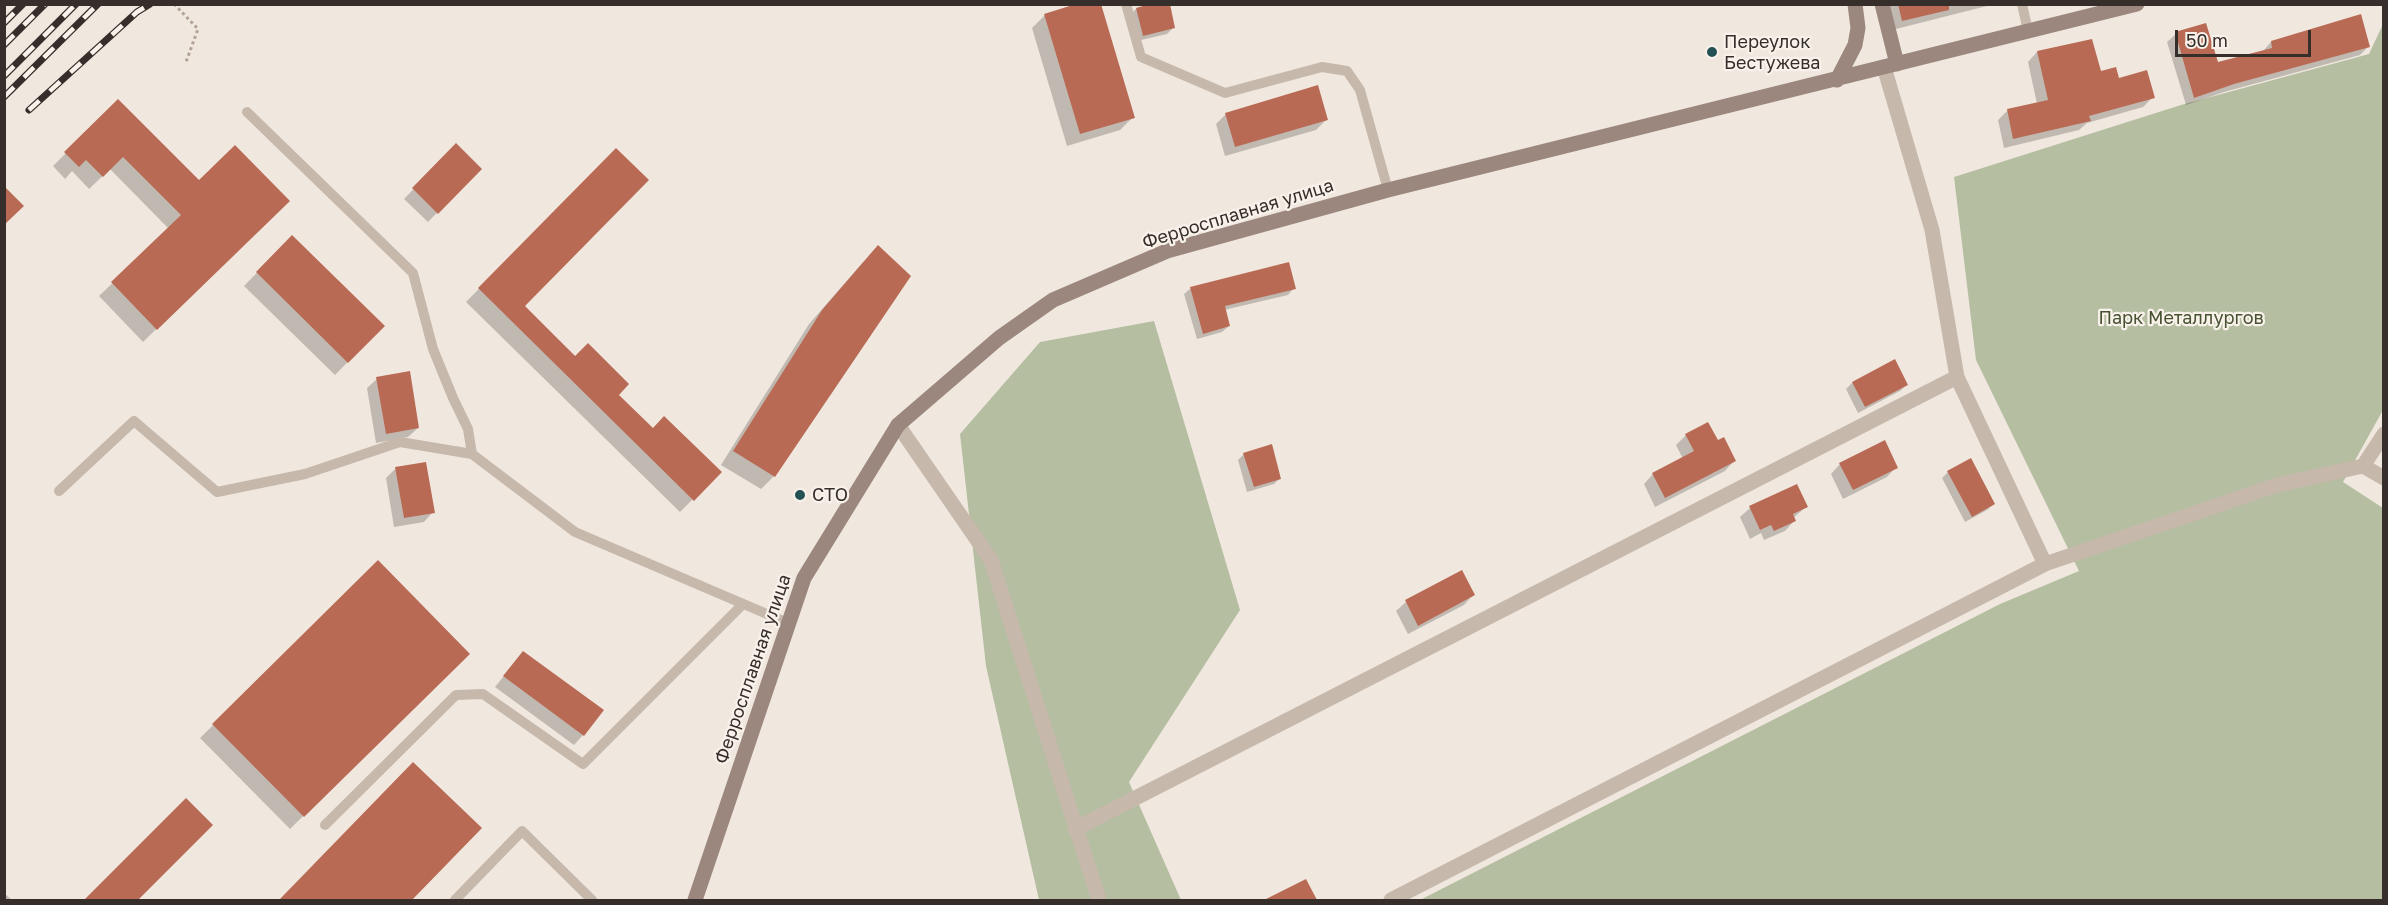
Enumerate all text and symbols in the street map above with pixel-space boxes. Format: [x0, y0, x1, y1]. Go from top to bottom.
scale bar [2178, 18, 2314, 56]
text: 50 m [2186, 29, 2228, 51]
place label: Переулок Бестужева [1724, 31, 1820, 74]
marker: Переулок Бестужева [1705, 45, 1719, 59]
street label: Ферросплавная улица [1140, 175, 1336, 253]
park label: Парк Металлургов [2098, 307, 2264, 329]
place label: СТО [812, 484, 848, 506]
marker: СТО [793, 488, 807, 502]
street label: Ферросплавная улица [710, 571, 796, 767]

